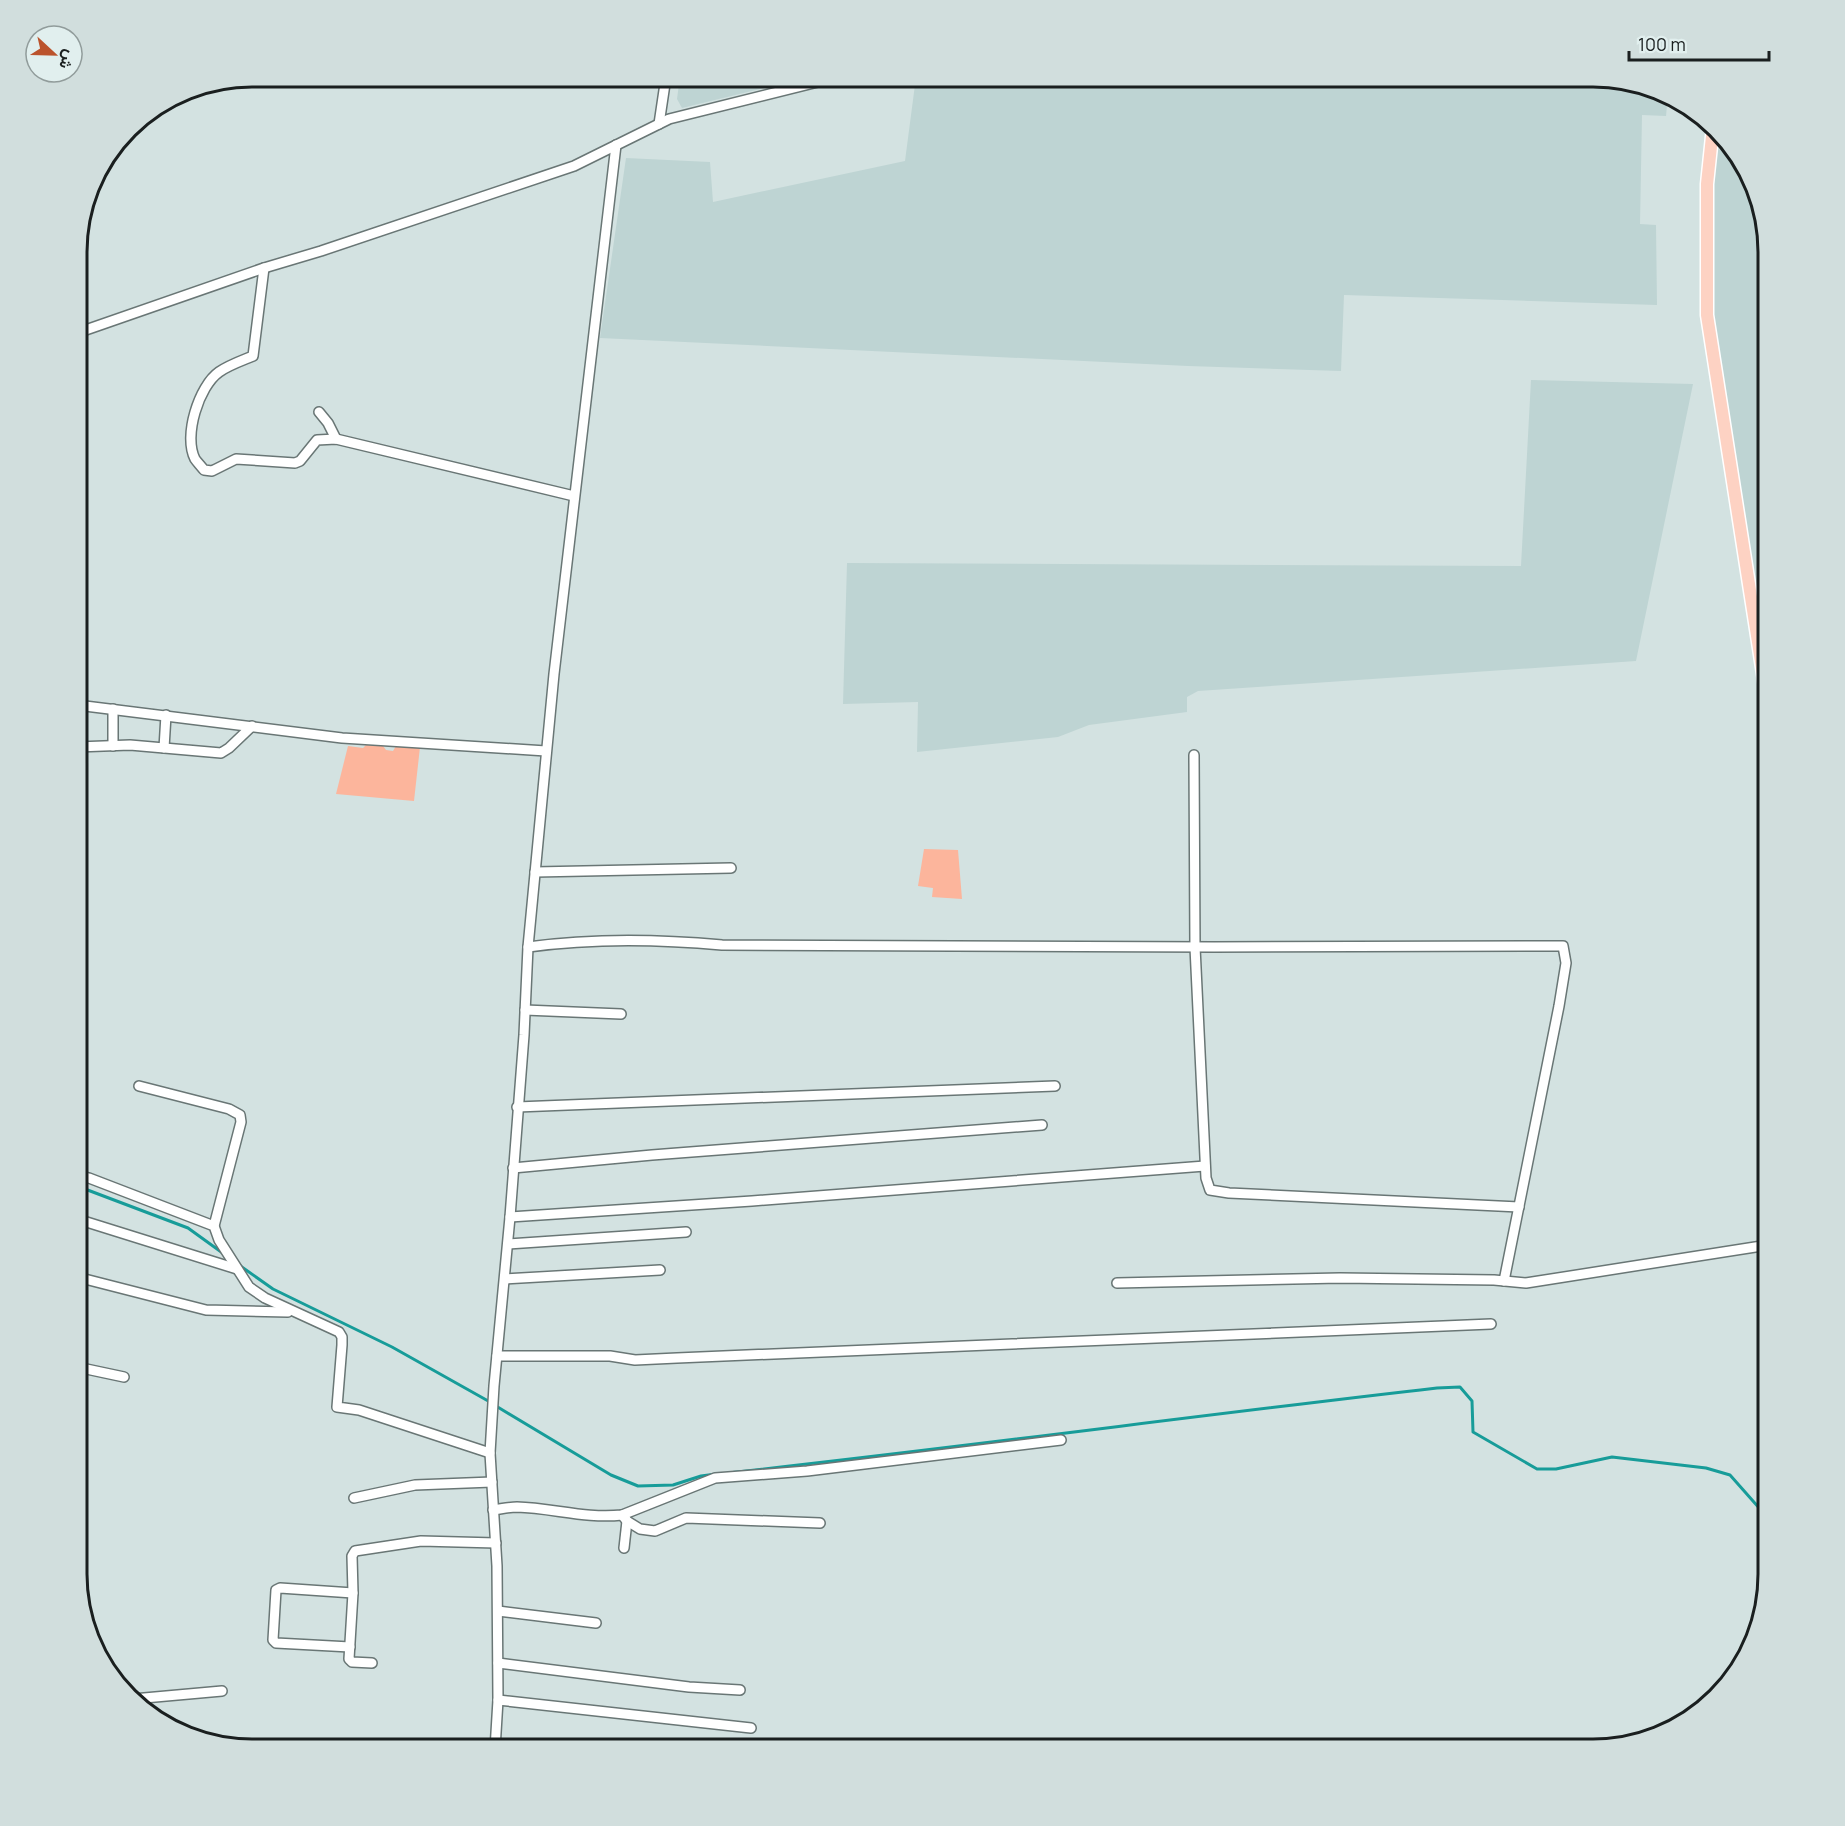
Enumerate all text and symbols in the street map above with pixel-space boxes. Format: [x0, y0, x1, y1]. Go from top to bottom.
north arrow [24, 24, 84, 84]
scale bar [1629, 24, 1768, 62]
text: 100 m [1638, 32, 1686, 56]
text: ش [54, 47, 82, 73]

